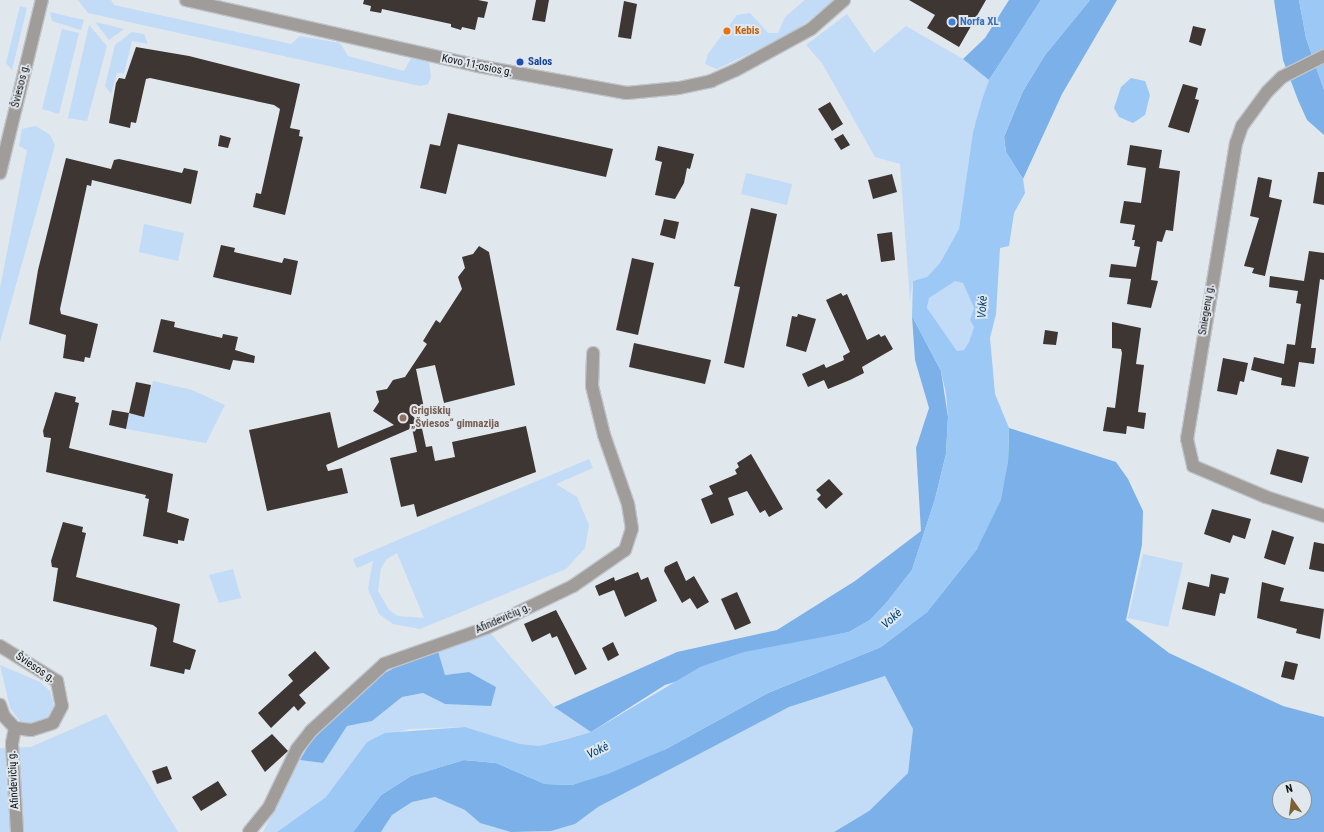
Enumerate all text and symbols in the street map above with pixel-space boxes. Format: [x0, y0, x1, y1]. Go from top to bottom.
place label: Norfa XL [960, 15, 999, 29]
marker: Norfa XL [947, 17, 957, 27]
place label: Kebis [735, 24, 759, 38]
marker: Kebis [722, 26, 732, 36]
street label: Kovo 11-osios g. [440, 52, 514, 80]
place label: Salos [528, 55, 552, 69]
marker: Salos [515, 57, 525, 67]
street label: Šviesos g. [9, 63, 33, 109]
street label: Sniegenų g. [1197, 284, 1217, 336]
water label: Vokė [975, 295, 991, 319]
place label: Grigiškių „Šviesos“ gimnazija [411, 405, 499, 431]
marker: Grigiškių „Šviesos“ gimnazija [398, 413, 408, 423]
street label: Afindevičių g. [474, 601, 532, 637]
water label: Vokė [879, 606, 905, 632]
street label: Šviesos g. [13, 650, 57, 686]
water label: Vokė [585, 740, 611, 762]
street label: Afindevičių g. [6, 750, 22, 810]
north arrow [1272, 780, 1312, 820]
text: N [1284, 782, 1294, 796]

